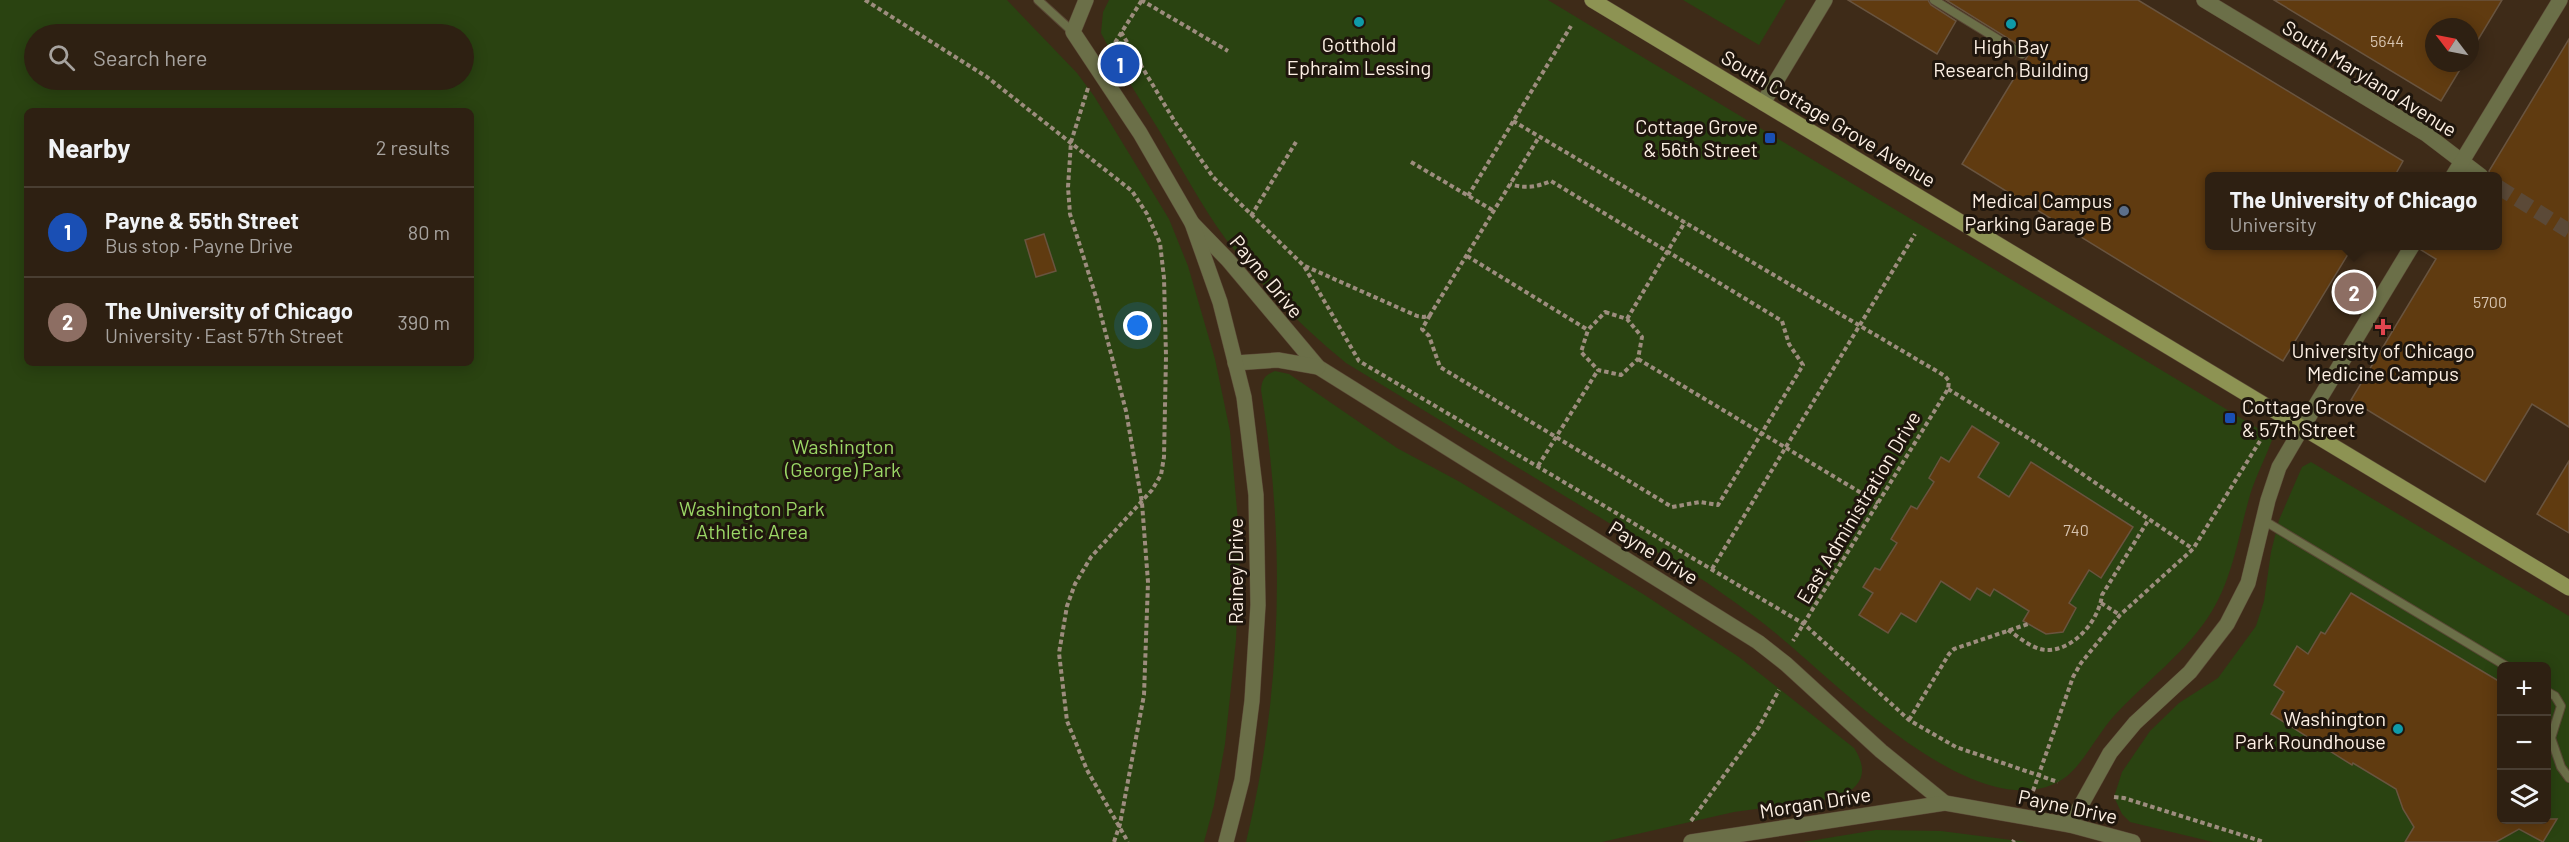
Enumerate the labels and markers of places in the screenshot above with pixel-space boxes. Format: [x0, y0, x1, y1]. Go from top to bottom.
marker: Gotthold Ephraim Lessing [1352, 15, 1366, 29]
marker: High Bay Research Building [2004, 17, 2018, 31]
place label: Gotthold Ephraim Lessing [1287, 32, 1431, 79]
place label: High Bay Research Building [1933, 34, 2089, 81]
pin: 1 [1100, 42, 1140, 86]
place label: Cottage Grove & 56th Street [1635, 114, 1758, 161]
marker: Cottage Grove & 56th Street [1763, 131, 1777, 145]
place label: Medical Campus Parking Garage B [1964, 188, 2112, 235]
marker: Medical Campus Parking Garage B [2117, 204, 2131, 218]
pin: 2 [2334, 270, 2374, 314]
marker: University of Chicago Medicine Campus [2374, 318, 2392, 336]
place label: University of Chicago Medicine Campus [2291, 338, 2475, 385]
place label: Cottage Grove & 57th Street [2242, 394, 2365, 441]
marker: Cottage Grove & 57th Street [2223, 411, 2237, 425]
place label: Washington Park Roundhouse [2235, 706, 2386, 753]
marker: Washington Park Roundhouse [2391, 722, 2405, 736]

